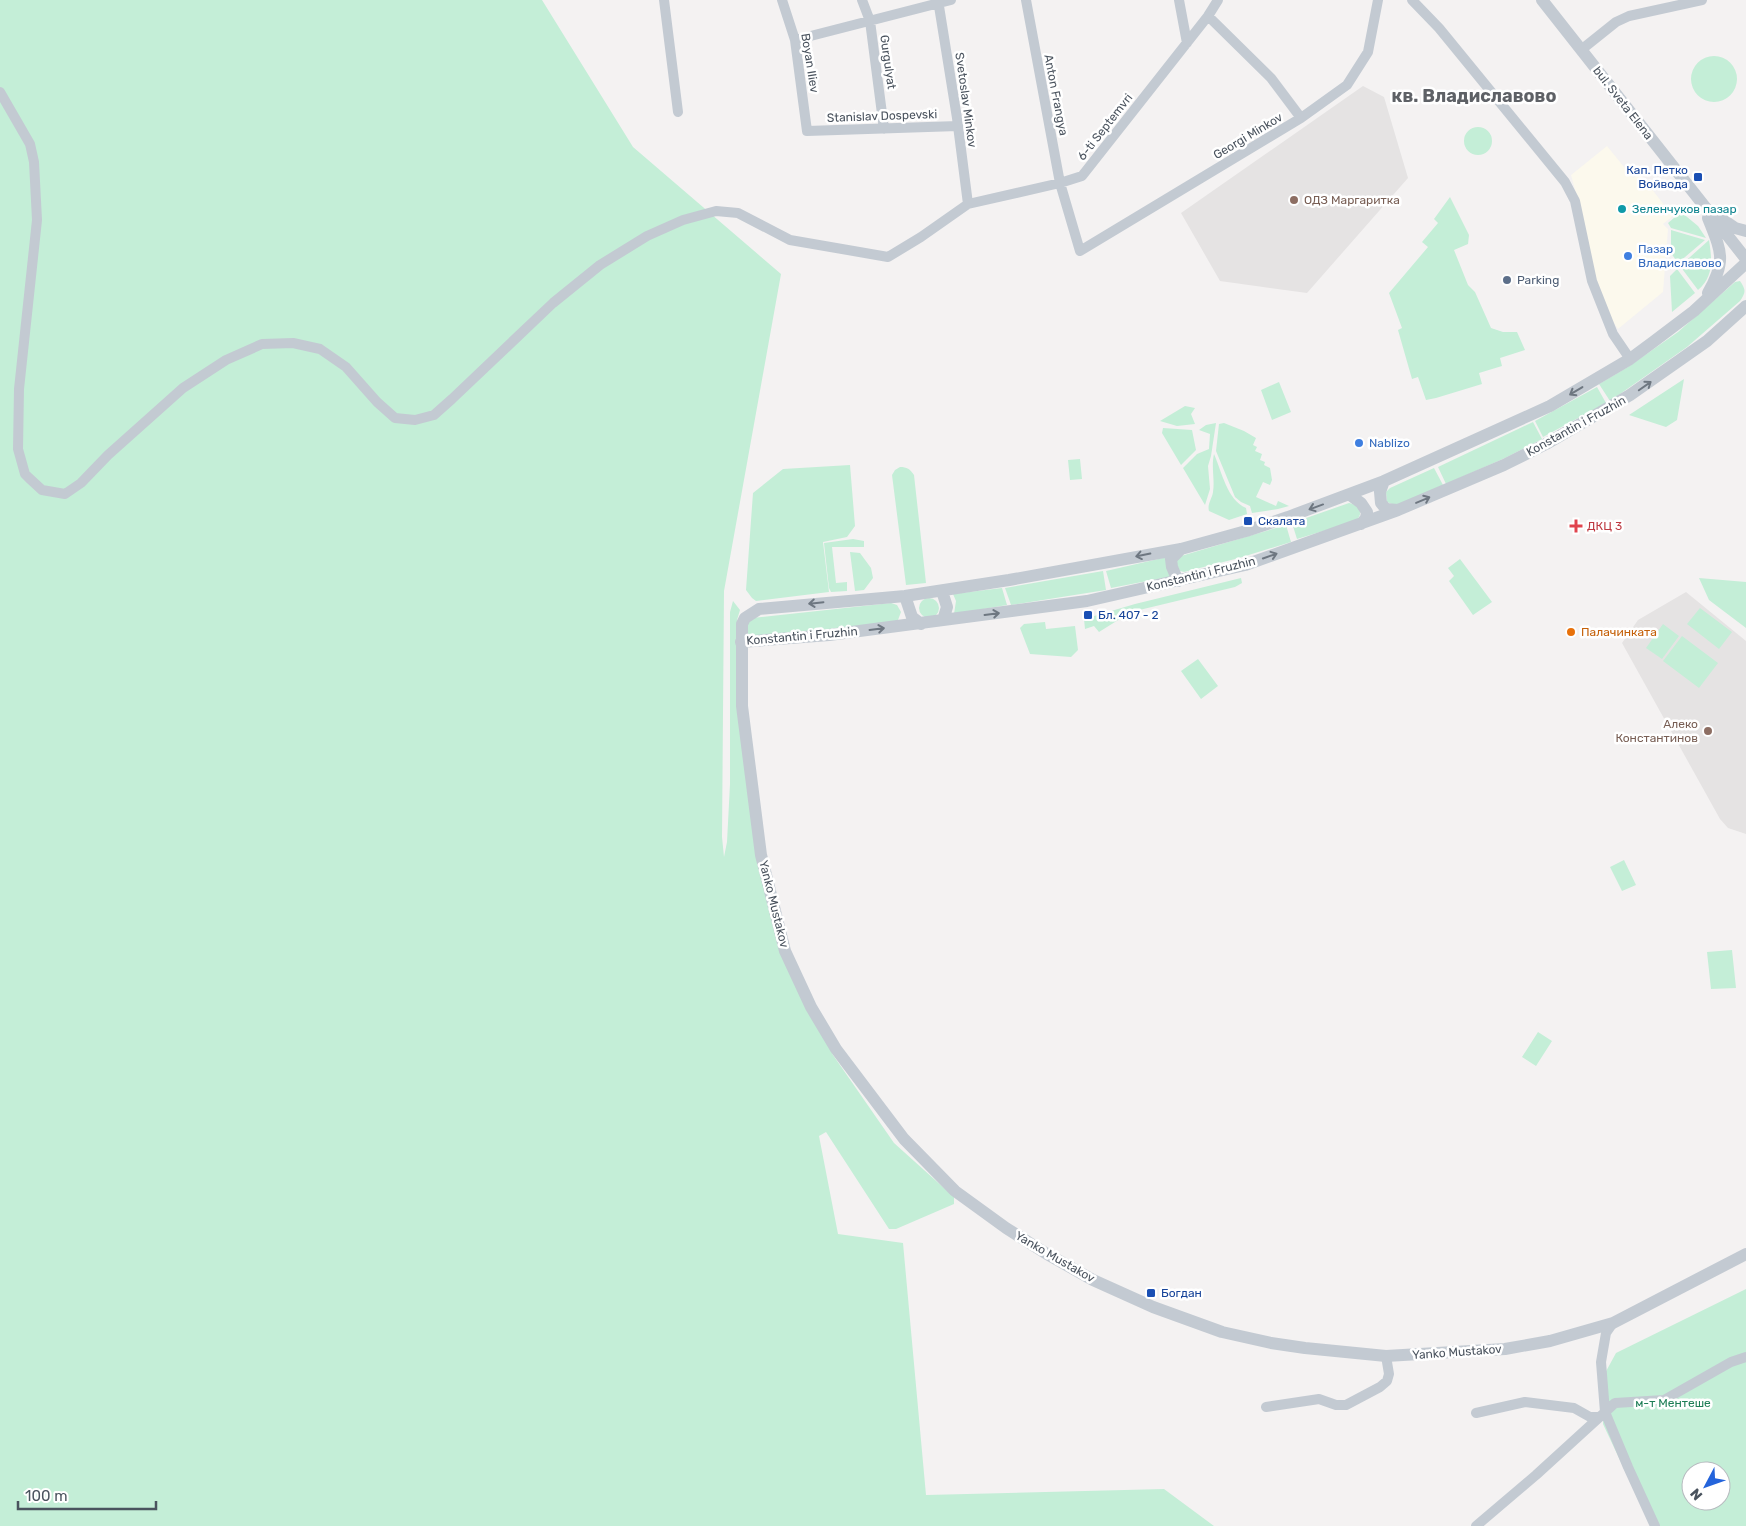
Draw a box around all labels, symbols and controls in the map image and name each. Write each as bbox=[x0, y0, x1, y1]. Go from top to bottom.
street label: Boyan Iliev bbox=[798, 32, 822, 94]
street label: Gurgulyat bbox=[877, 34, 899, 90]
street label: Svetoslav Minkov bbox=[952, 52, 980, 149]
street label: Anton Frangya bbox=[1041, 53, 1071, 137]
street label: bul. Sveta Elena bbox=[1590, 64, 1656, 142]
district label: кв. Владиславово bbox=[1392, 85, 1556, 107]
street label: 6-ti Septemvri bbox=[1075, 91, 1135, 163]
street label: Stanislav Dospevski bbox=[827, 107, 937, 125]
street label: Georgi Minkov bbox=[1211, 110, 1285, 162]
place label: Кап. Петко Войвода bbox=[1626, 163, 1688, 191]
marker: Кап. Петко Войвода bbox=[1692, 171, 1704, 183]
place label: ОДЗ Маргаритка bbox=[1304, 193, 1400, 207]
marker: ОДЗ Маргаритка bbox=[1288, 194, 1300, 206]
place label: Зеленчуков пазар bbox=[1632, 202, 1737, 216]
marker: Зеленчуков пазар bbox=[1616, 203, 1628, 215]
place label: Пазар Владиславово bbox=[1638, 242, 1722, 270]
marker: Пазар Владиславово bbox=[1622, 250, 1634, 262]
place label: Parking bbox=[1517, 273, 1559, 287]
marker: Parking bbox=[1501, 274, 1513, 286]
one-way arrow bbox=[1637, 381, 1651, 391]
one-way arrow bbox=[1570, 386, 1584, 396]
street label: Konstantin i Fruzhin bbox=[1524, 393, 1628, 459]
place label: Nablizo bbox=[1369, 436, 1410, 450]
marker: Nablizo bbox=[1353, 437, 1365, 449]
one-way arrow bbox=[1415, 494, 1430, 504]
one-way arrow bbox=[1309, 503, 1325, 512]
place label: Скалата bbox=[1258, 514, 1305, 528]
marker: Скалата bbox=[1242, 515, 1254, 527]
marker: ДКЦ 3 bbox=[1569, 519, 1583, 533]
place label: ДКЦ 3 bbox=[1587, 519, 1622, 533]
one-way arrow bbox=[1136, 550, 1152, 560]
one-way arrow bbox=[1262, 551, 1277, 560]
street label: Konstantin i Fruzhin bbox=[1145, 554, 1257, 594]
one-way arrow bbox=[808, 598, 824, 608]
place label: Бл. 407 - 2 bbox=[1098, 608, 1159, 622]
one-way arrow bbox=[983, 609, 999, 619]
marker: Бл. 407 - 2 bbox=[1082, 609, 1094, 621]
street label: Konstantin i Fruzhin bbox=[746, 624, 858, 648]
one-way arrow bbox=[868, 624, 884, 634]
place label: Палачинката bbox=[1581, 625, 1657, 639]
marker: Палачинката bbox=[1565, 626, 1577, 638]
place label: Алеко Константинов bbox=[1615, 717, 1698, 745]
marker: Алеко Константинов bbox=[1702, 725, 1714, 737]
street label: Yanko Mustakov bbox=[756, 859, 792, 949]
street label: Yanko Mustakov bbox=[1013, 1229, 1098, 1286]
place label: Богдан bbox=[1161, 1286, 1202, 1300]
marker: Богдан bbox=[1145, 1287, 1157, 1299]
street label: Yanko Mustakov bbox=[1412, 1342, 1503, 1362]
park label: м-т Ментeше bbox=[1635, 1396, 1711, 1410]
north arrow bbox=[1681, 1461, 1731, 1511]
scale bar bbox=[18, 1478, 155, 1510]
text: N bbox=[1687, 1485, 1706, 1504]
text: 100 m bbox=[25, 1487, 67, 1505]

